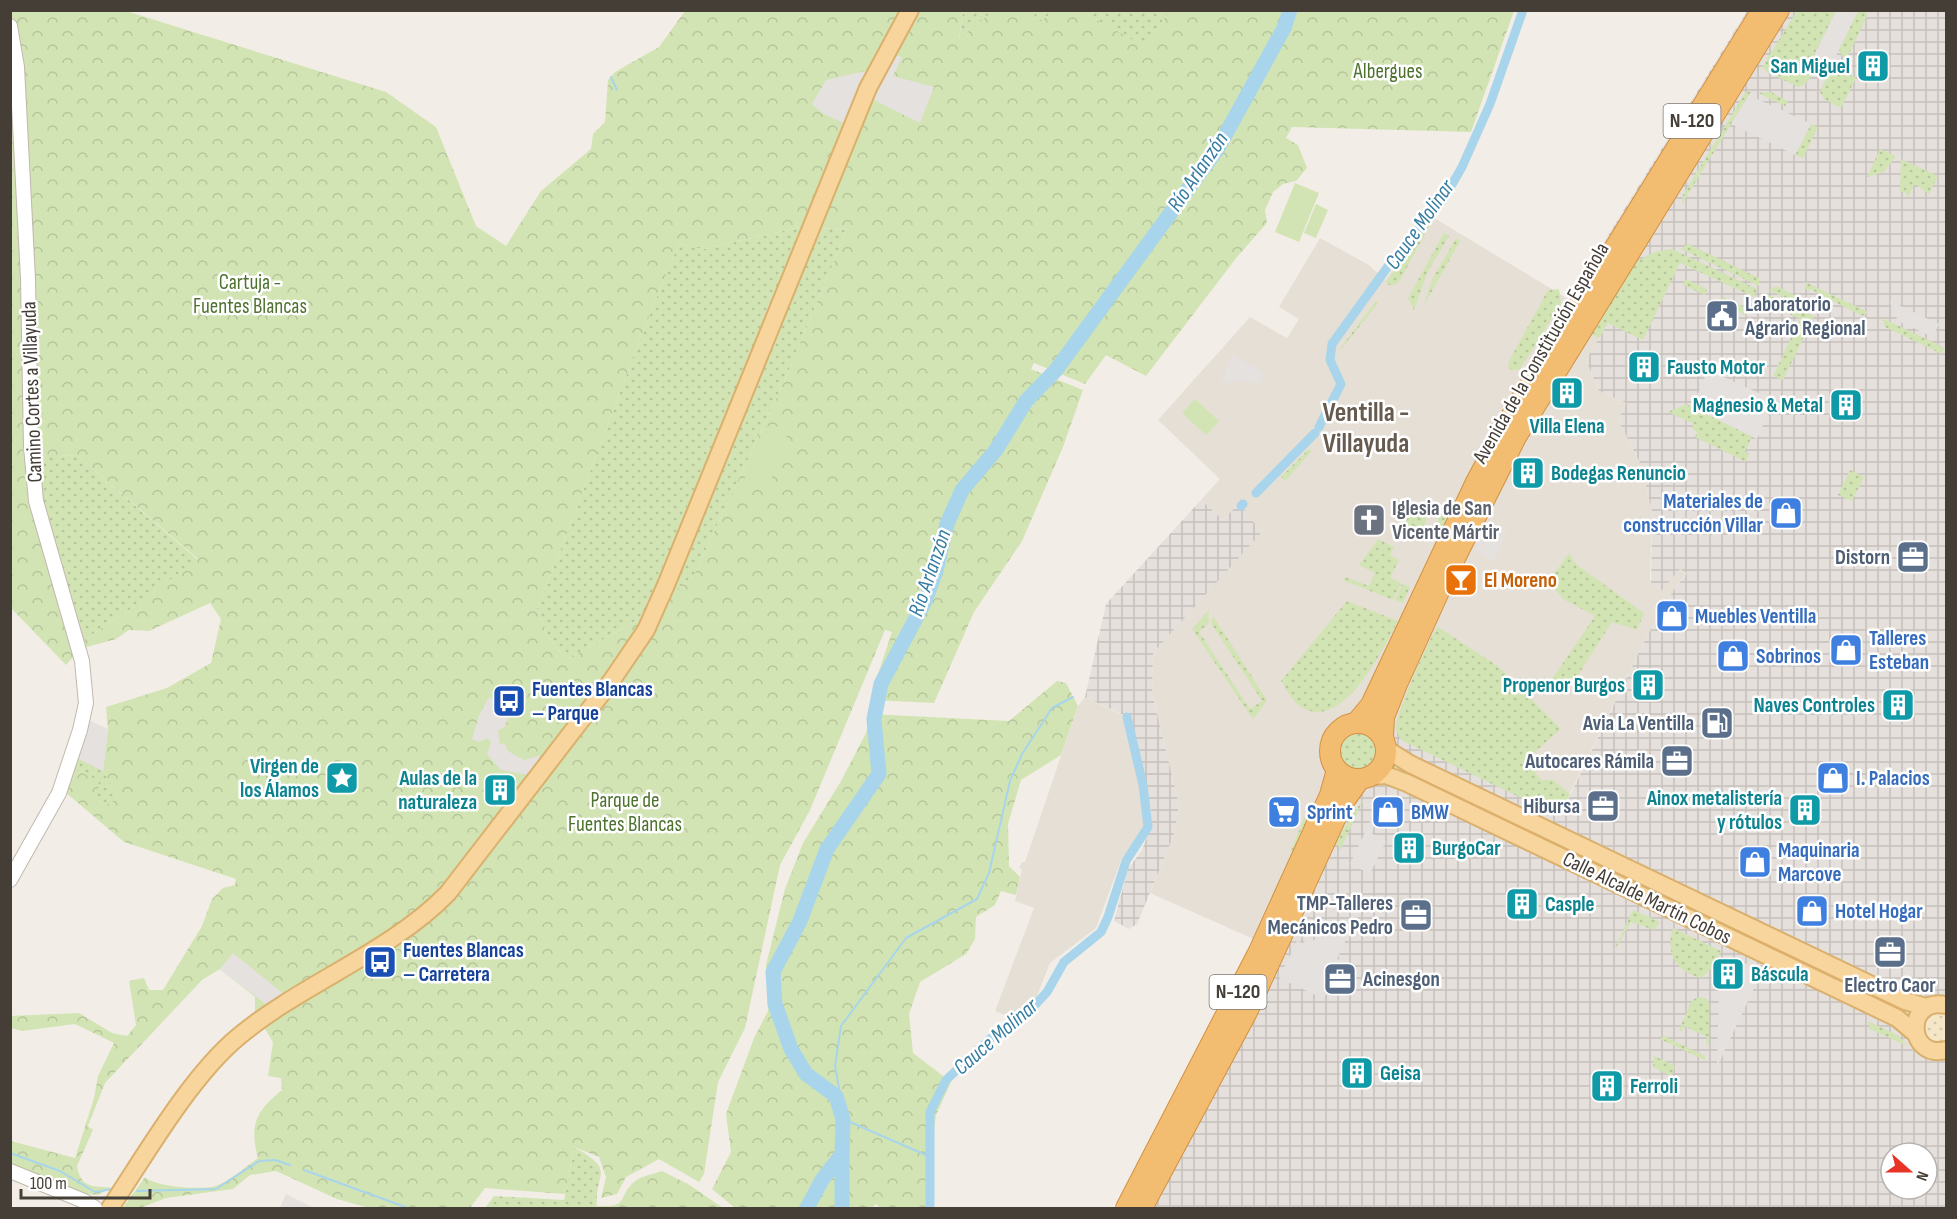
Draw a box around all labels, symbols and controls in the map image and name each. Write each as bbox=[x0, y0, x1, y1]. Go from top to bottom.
building icon: San Miguel bbox=[1855, 48, 1891, 84]
place label: San Miguel bbox=[1771, 54, 1850, 79]
park label: Albergues bbox=[1353, 59, 1422, 84]
road number: N-120 bbox=[1664, 104, 1720, 138]
water label: Río Arlanzón bbox=[1162, 127, 1234, 217]
water label: Cauce Molinar bbox=[1379, 174, 1461, 275]
street label: Avenida de la Constitución Española bbox=[1467, 238, 1615, 469]
park label: Cartuja - Fuentes Blancas bbox=[193, 270, 307, 319]
place label: Laboratorio Agrario Regional bbox=[1744, 292, 1866, 341]
public building icon: Laboratorio Agrario Regional bbox=[1704, 298, 1740, 334]
street label: Camino Cortes a Villayuda bbox=[16, 301, 48, 483]
building icon: Fausto Motor bbox=[1626, 349, 1662, 385]
place label: Fausto Motor bbox=[1667, 355, 1766, 380]
building icon: Villa Elena bbox=[1549, 375, 1585, 411]
building icon: Magnesio & Metal bbox=[1828, 387, 1864, 423]
place label: Magnesio & Metal bbox=[1693, 393, 1823, 418]
district label: Ventilla - Villayuda bbox=[1323, 397, 1409, 460]
place label: Villa Elena bbox=[1529, 414, 1605, 439]
building icon: Bodegas Renuncio bbox=[1510, 455, 1546, 491]
place label: Bodegas Renuncio bbox=[1551, 461, 1686, 486]
place label: Materiales de construcción Villar bbox=[1623, 489, 1764, 538]
shop icon: Materiales de construcción Villar bbox=[1768, 495, 1804, 531]
place label: Iglesia de San Vicente Mártir bbox=[1392, 496, 1500, 545]
church icon: Iglesia de San Vicente Mártir bbox=[1351, 502, 1387, 538]
water label: Río Arlanzón bbox=[903, 526, 957, 620]
office icon: Distorn bbox=[1895, 539, 1931, 575]
place label: Distorn bbox=[1835, 545, 1890, 570]
bar icon: El Moreno bbox=[1443, 562, 1479, 598]
place label: El Moreno bbox=[1484, 568, 1557, 593]
shop icon: Muebles Ventilla bbox=[1654, 598, 1690, 634]
place label: Muebles Ventilla bbox=[1695, 604, 1816, 629]
place label: Talleres Esteban bbox=[1869, 626, 1929, 675]
shop icon: Talleres Esteban bbox=[1828, 632, 1864, 668]
shop icon: Sobrinos bbox=[1715, 638, 1751, 674]
place label: Sobrinos bbox=[1756, 644, 1821, 669]
building icon: Propenor Burgos bbox=[1630, 667, 1666, 703]
place label: Propenor Burgos bbox=[1503, 673, 1625, 698]
place label: Fuentes Blancas – Parque bbox=[532, 677, 653, 726]
bus stop icon: Fuentes Blancas – Parque bbox=[491, 683, 527, 719]
building icon: Naves Controles bbox=[1880, 687, 1916, 723]
place label: Naves Controles bbox=[1754, 693, 1875, 718]
fuel station icon: Avia La Ventilla bbox=[1699, 705, 1735, 741]
place label: Avia La Ventilla bbox=[1582, 711, 1694, 736]
office icon: Autocares Rámila bbox=[1659, 743, 1695, 779]
place label: Autocares Rámila bbox=[1524, 749, 1654, 774]
place label: Virgen de los Álamos bbox=[240, 754, 319, 803]
place icon: Virgen de los Álamos bbox=[324, 760, 360, 796]
shop icon: I. Palacios bbox=[1815, 760, 1851, 796]
place label: Aulas de la naturaleza bbox=[398, 766, 477, 815]
place label: I. Palacios bbox=[1856, 766, 1930, 791]
building icon: Aulas de la naturaleza bbox=[482, 772, 518, 808]
place label: Ainox metalistería y rótulos bbox=[1646, 786, 1782, 835]
park label: Parque de Fuentes Blancas bbox=[568, 788, 682, 837]
office icon: Hibursa bbox=[1585, 788, 1621, 824]
building icon: Ainox metalistería y rótulos bbox=[1787, 792, 1823, 828]
supermarket icon: Sprint bbox=[1266, 794, 1302, 830]
shop icon: BMW bbox=[1370, 794, 1406, 830]
place label: Hibursa bbox=[1523, 794, 1580, 819]
place label: Sprint bbox=[1307, 800, 1353, 825]
place label: BMW bbox=[1411, 800, 1449, 825]
building icon: BurgoCar bbox=[1391, 830, 1427, 866]
place label: BurgoCar bbox=[1432, 836, 1501, 861]
place label: Maquinaria Marcove bbox=[1778, 838, 1860, 887]
shop icon: Maquinaria Marcove bbox=[1737, 844, 1773, 880]
street label: Calle Alcalde Martín Cobos bbox=[1559, 846, 1735, 950]
building icon: Casple bbox=[1504, 886, 1540, 922]
place label: TMP-Talleres Mecánicos Pedro bbox=[1268, 891, 1393, 940]
place label: Casple bbox=[1545, 892, 1595, 917]
shop icon: Hotel Hogar bbox=[1794, 893, 1830, 929]
office icon: TMP-Talleres Mecánicos Pedro bbox=[1398, 897, 1434, 933]
place label: Hotel Hogar bbox=[1835, 899, 1923, 924]
office icon: Electro Caor bbox=[1872, 934, 1908, 970]
place label: Fuentes Blancas – Carretera bbox=[403, 938, 524, 987]
bus stop icon: Fuentes Blancas – Carretera bbox=[362, 944, 398, 980]
building icon: Báscula bbox=[1710, 956, 1746, 992]
office icon: Acinesgon bbox=[1322, 961, 1358, 997]
place label: Báscula bbox=[1751, 962, 1809, 987]
place label: Acinesgon bbox=[1362, 967, 1440, 992]
place label: Electro Caor bbox=[1844, 973, 1936, 998]
road number: N-120 bbox=[1210, 975, 1266, 1009]
water label: Cauce Molinar bbox=[948, 992, 1044, 1081]
building icon: Geisa bbox=[1339, 1055, 1375, 1091]
place label: Geisa bbox=[1380, 1061, 1421, 1086]
building icon: Ferroli bbox=[1589, 1068, 1625, 1104]
place label: Ferroli bbox=[1630, 1074, 1678, 1099]
north arrow bbox=[1879, 1141, 1939, 1201]
scale bar bbox=[21, 1162, 150, 1200]
text: N bbox=[1911, 1168, 1932, 1183]
text: 100 m bbox=[30, 1173, 67, 1194]

